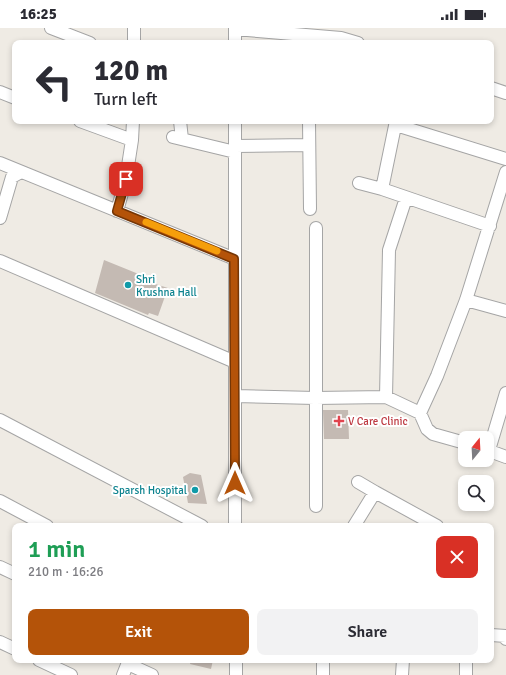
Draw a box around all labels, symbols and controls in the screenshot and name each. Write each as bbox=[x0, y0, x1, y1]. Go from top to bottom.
text: 16:25 bbox=[20, 5, 57, 23]
text: 120 m bbox=[94, 54, 168, 88]
icon: left bbox=[28, 56, 80, 108]
text: Turn left bbox=[94, 88, 157, 110]
pin bbox=[109, 162, 143, 196]
icon: arrive bbox=[115, 168, 137, 190]
place label: Shri Krushna Hall bbox=[136, 273, 197, 299]
marker: Shri Krushna Hall bbox=[123, 280, 133, 290]
marker: V Care Clinic bbox=[333, 415, 345, 427]
place label: V Care Clinic bbox=[348, 415, 408, 428]
north arrow bbox=[458, 431, 494, 467]
map controls bbox=[458, 431, 494, 511]
position arrow bbox=[214, 462, 256, 504]
button: search bbox=[458, 475, 494, 511]
place label: Sparsh Hospital bbox=[113, 484, 187, 497]
marker: Sparsh Hospital bbox=[190, 485, 200, 495]
text: 1 min bbox=[28, 534, 85, 564]
button: close bbox=[436, 536, 478, 578]
text: 210 m · 16:26 bbox=[28, 564, 104, 580]
button: Exit bbox=[28, 609, 249, 655]
button: Share bbox=[257, 609, 478, 655]

